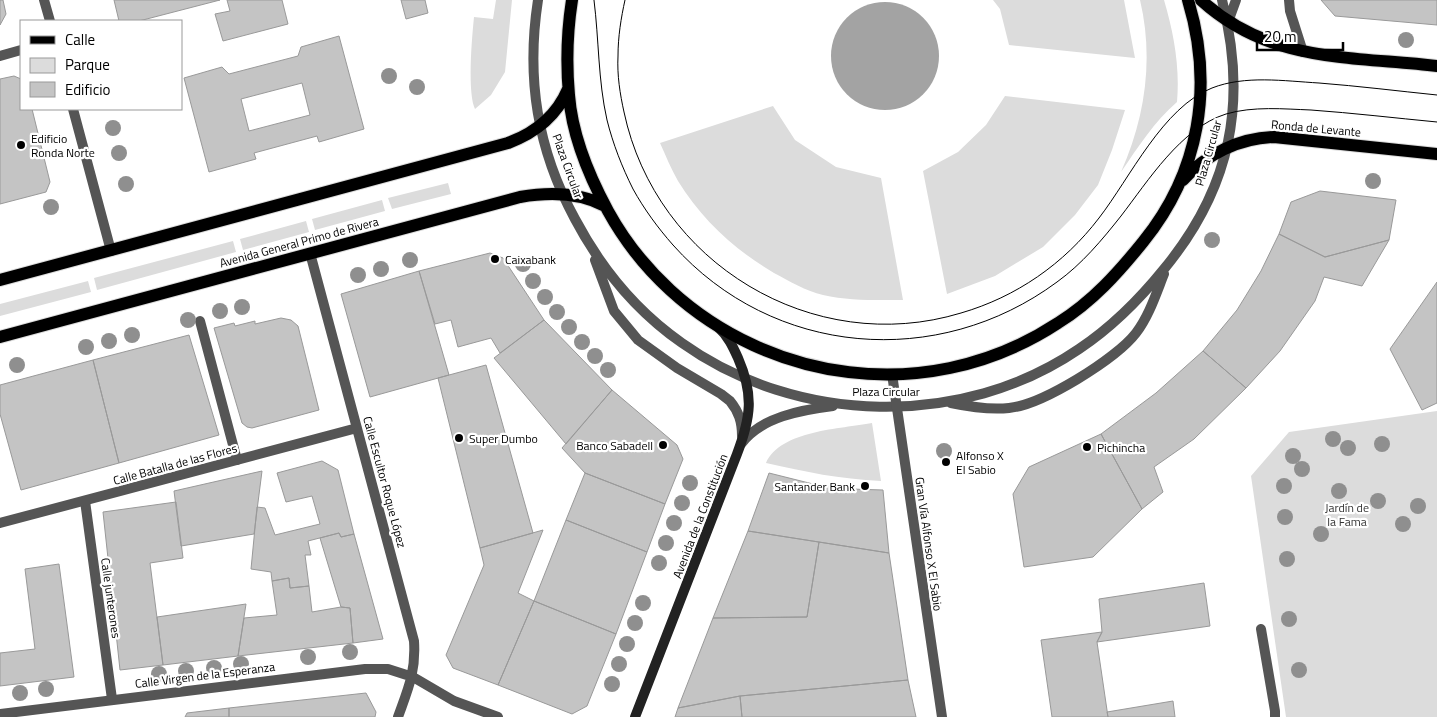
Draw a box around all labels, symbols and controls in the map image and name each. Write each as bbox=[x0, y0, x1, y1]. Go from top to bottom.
legend bbox=[20, 20, 182, 110]
scale bar bbox=[1257, 20, 1343, 52]
text: 20 m bbox=[1264, 25, 1297, 48]
text: Calle bbox=[65, 28, 95, 51]
text: Parque bbox=[65, 53, 110, 76]
text: Edificio bbox=[65, 78, 110, 101]
street label: Ronda de Levante bbox=[1270, 115, 1362, 141]
street label: Plaza Circular bbox=[1190, 118, 1226, 188]
place label: Edificio Ronda Norte bbox=[31, 129, 95, 162]
street label: Plaza Circular bbox=[547, 131, 589, 201]
marker: Edificio Ronda Norte bbox=[15, 139, 27, 151]
street label: Avenida General Primo de Rivera bbox=[217, 212, 381, 272]
place label: Caixabank bbox=[505, 250, 556, 269]
marker: Caixabank bbox=[489, 253, 501, 265]
street label: Plaza Circular bbox=[852, 382, 920, 401]
street label: Calle Escultor Roque López bbox=[358, 414, 412, 550]
place label: Super Dumbo bbox=[469, 429, 538, 448]
marker: Super Dumbo bbox=[453, 432, 465, 444]
place label: Banco Sabadell bbox=[576, 436, 653, 455]
street label: Calle Batalla de las Flores bbox=[111, 438, 240, 490]
place label: Pichincha bbox=[1097, 438, 1145, 457]
marker: Banco Sabadell bbox=[657, 439, 669, 451]
marker: Pichincha bbox=[1081, 441, 1093, 453]
place label: Alfonso X El Sabio bbox=[956, 446, 1004, 479]
street label: Avenida de la Constitución bbox=[667, 451, 733, 581]
marker: Alfonso X El Sabio bbox=[940, 456, 952, 468]
street label: Gran Vía Alfonso X El Sabio bbox=[910, 476, 948, 612]
place label: Santander Bank bbox=[775, 477, 855, 496]
marker: Santander Bank bbox=[859, 480, 871, 492]
park label: Jardín de la Fama bbox=[1325, 498, 1369, 531]
street label: Calle junterones bbox=[96, 557, 126, 640]
street label: Calle Virgen de la Esperanza bbox=[134, 657, 276, 693]

